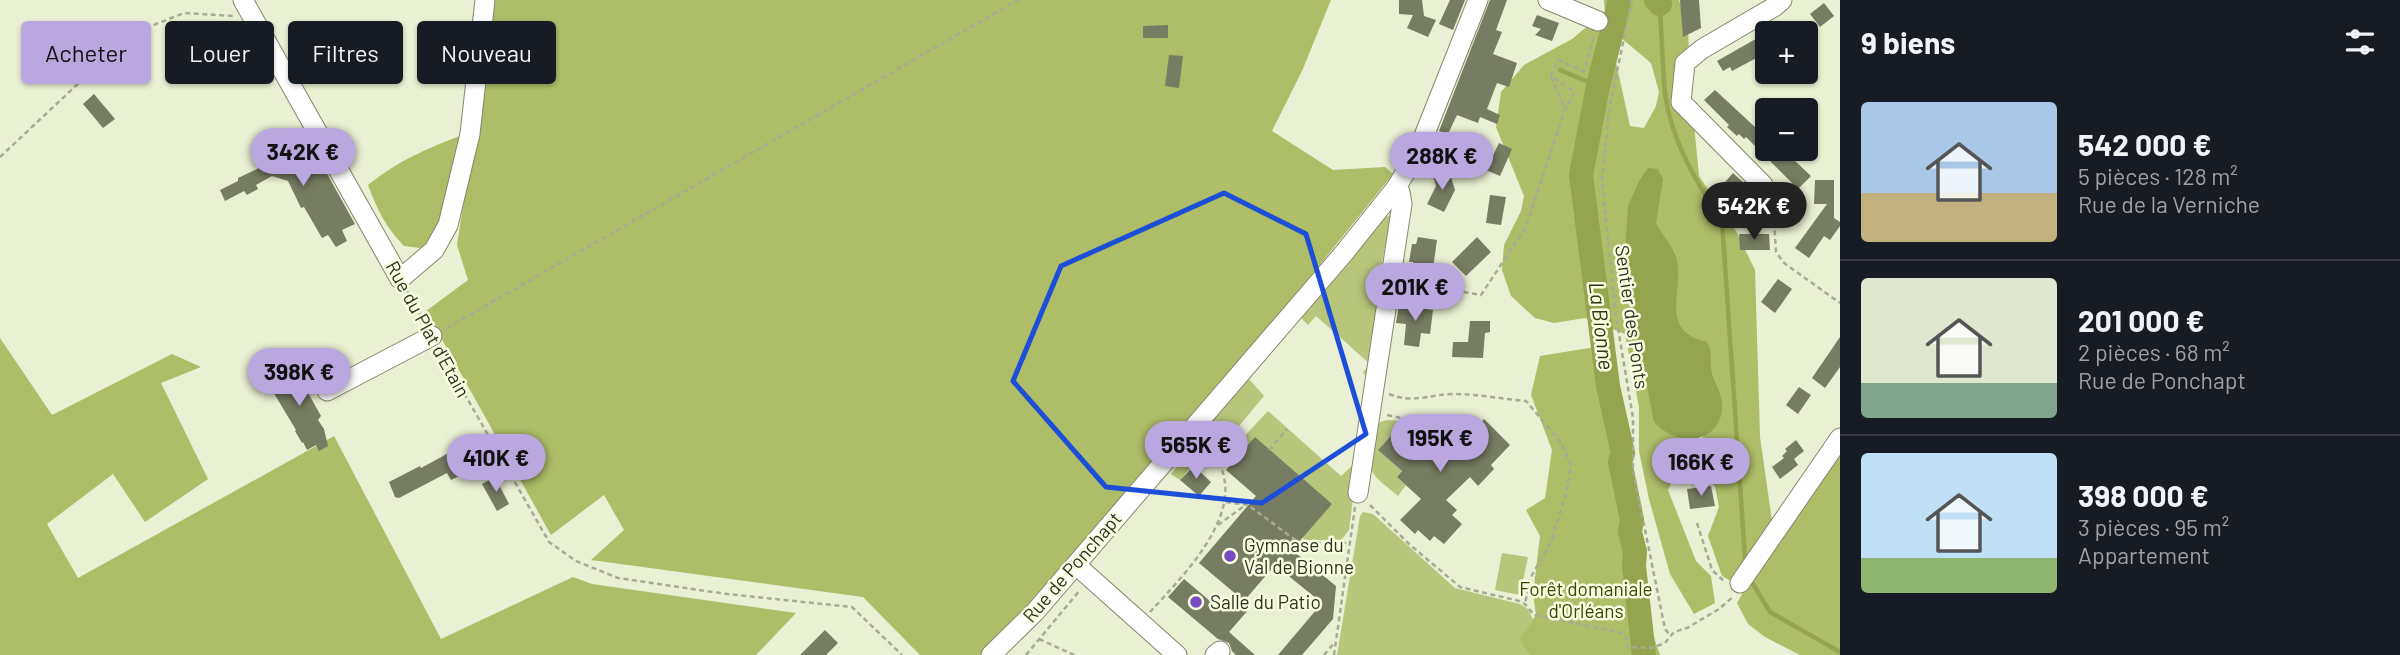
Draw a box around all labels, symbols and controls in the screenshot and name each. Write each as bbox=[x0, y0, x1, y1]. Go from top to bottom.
chip: Acheter bbox=[21, 21, 151, 84]
chip: Louer bbox=[165, 21, 274, 84]
chip: Filtres bbox=[288, 21, 403, 84]
chip: Nouveau bbox=[417, 21, 556, 84]
map controls bbox=[1755, 21, 1818, 161]
button: + bbox=[1755, 21, 1818, 84]
icon: filters bbox=[2341, 23, 2379, 61]
text: 9 biens bbox=[1861, 24, 1955, 60]
button: − bbox=[1755, 98, 1818, 161]
text: 542 000 € bbox=[2078, 126, 2211, 162]
pin: 342K € bbox=[246, 128, 360, 188]
icon: home bbox=[1917, 130, 2001, 214]
pin: 288K € bbox=[1385, 132, 1499, 192]
text: 342K € bbox=[267, 137, 339, 165]
text: 288K € bbox=[1406, 141, 1478, 169]
text: 5 pièces · 128 m² bbox=[2078, 162, 2238, 190]
pin: 542K € bbox=[1697, 182, 1811, 242]
text: Rue de la Verniche bbox=[2078, 190, 2260, 218]
text: 542K € bbox=[1718, 191, 1790, 219]
street label: Sentier des Ponts bbox=[1611, 244, 1654, 390]
street label: Rue du Plat d'Etain bbox=[381, 257, 475, 401]
pin: 201K € bbox=[1358, 264, 1472, 323]
text: 201K € bbox=[1381, 272, 1449, 300]
water label: La Bionne bbox=[1585, 280, 1620, 371]
text: 201 000 € bbox=[2078, 302, 2205, 338]
icon: home bbox=[1917, 306, 2001, 390]
text: 2 pièces · 68 m² bbox=[2078, 338, 2230, 366]
pin: 398K € bbox=[242, 348, 356, 408]
text: 398K € bbox=[264, 357, 334, 385]
text: Rue de Ponchapt bbox=[2078, 366, 2246, 394]
pin: 195K € bbox=[1383, 414, 1497, 474]
pin: 565K € bbox=[1139, 421, 1253, 481]
text: 195K € bbox=[1407, 423, 1473, 451]
text: 565K € bbox=[1161, 430, 1231, 458]
pin: 410K € bbox=[439, 434, 553, 494]
pin: 166K € bbox=[1644, 438, 1758, 498]
text: 410K € bbox=[463, 443, 529, 471]
text: 166K € bbox=[1668, 447, 1734, 475]
text: 398 000 € bbox=[2078, 477, 2209, 513]
icon: home bbox=[1917, 481, 2001, 565]
street label: Rue de Ponchapt bbox=[1017, 507, 1126, 627]
text: 3 pièces · 95 m² bbox=[2078, 513, 2229, 541]
place label: Gymnase du Val de Bionne bbox=[1244, 533, 1354, 578]
text: Appartement bbox=[2078, 541, 2210, 569]
marker: Gymnase du Val de Bionne bbox=[1222, 548, 1238, 564]
park label: Forêt domaniale d'Orléans bbox=[1519, 577, 1653, 622]
place label: Salle du Patio bbox=[1210, 590, 1321, 613]
marker: Salle du Patio bbox=[1188, 594, 1204, 610]

